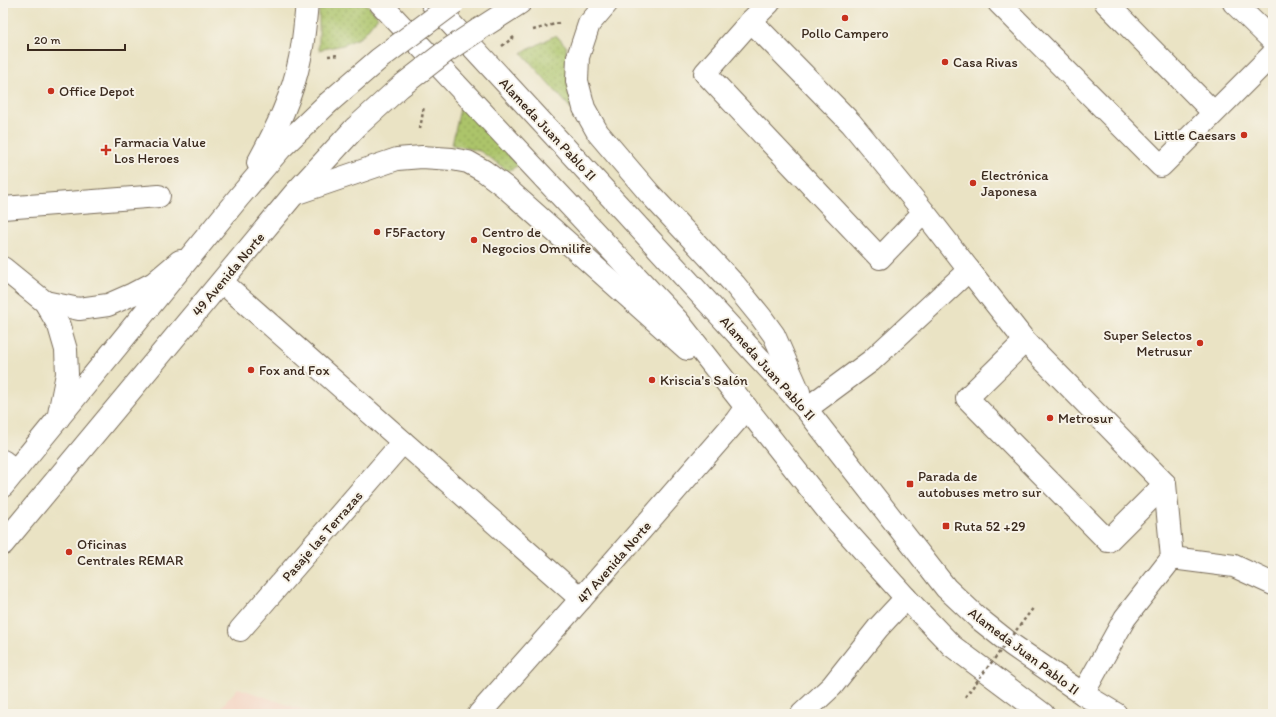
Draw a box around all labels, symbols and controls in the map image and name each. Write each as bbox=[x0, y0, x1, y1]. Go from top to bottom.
marker: Pollo Campero bbox=[840, 13, 850, 23]
place label: Pollo Campero bbox=[801, 25, 889, 42]
scale bar bbox=[28, 26, 125, 52]
text: 20 m bbox=[34, 33, 61, 47]
place label: Casa Rivas bbox=[953, 54, 1018, 71]
marker: Casa Rivas bbox=[940, 57, 950, 67]
street label: Alameda Juan Pablo II bbox=[496, 74, 600, 184]
place label: Office Depot bbox=[59, 83, 135, 100]
marker: Office Depot bbox=[46, 86, 56, 96]
place label: Little Caesars bbox=[1154, 127, 1236, 144]
marker: Little Caesars bbox=[1239, 130, 1249, 140]
place label: Farmacia Value Los Heroes bbox=[114, 134, 206, 167]
marker: Farmacia Value Los Heroes bbox=[101, 145, 111, 155]
place label: Electrónica Japonesa bbox=[981, 167, 1049, 200]
marker: Electrónica Japonesa bbox=[968, 178, 978, 188]
place label: F5Factory bbox=[385, 224, 446, 241]
place label: Centro de Negocios Omnilife bbox=[482, 224, 591, 257]
marker: F5Factory bbox=[372, 227, 382, 237]
street label: 49 Avenida Norte bbox=[188, 229, 269, 320]
marker: Centro de Negocios Omnilife bbox=[469, 235, 479, 245]
street label: Alameda Juan Pablo II bbox=[716, 313, 819, 424]
place label: Super Selectos Metrusur bbox=[1103, 327, 1192, 360]
marker: Super Selectos Metrusur bbox=[1195, 338, 1205, 348]
place label: Fox and Fox bbox=[259, 362, 329, 379]
marker: Fox and Fox bbox=[246, 365, 256, 375]
place label: Kriscia's Salón bbox=[660, 372, 748, 389]
marker: Kriscia's Salón bbox=[647, 375, 657, 385]
place label: Metrosur bbox=[1058, 410, 1113, 427]
marker: Metrosur bbox=[1045, 413, 1055, 423]
place label: Parada de autobuses metro sur bbox=[918, 468, 1042, 501]
marker: Parada de autobuses metro sur bbox=[905, 479, 915, 489]
street label: Pasaje las Terrazas bbox=[278, 488, 366, 585]
street label: 47 Avenida Norte bbox=[574, 517, 655, 607]
place label: Ruta 52 +29 bbox=[954, 518, 1026, 535]
marker: Ruta 52 +29 bbox=[941, 521, 951, 531]
place label: Oficinas Centrales REMAR bbox=[77, 536, 184, 569]
marker: Oficinas Centrales REMAR bbox=[64, 547, 74, 557]
street label: Alameda Juan Pablo II bbox=[965, 604, 1082, 699]

